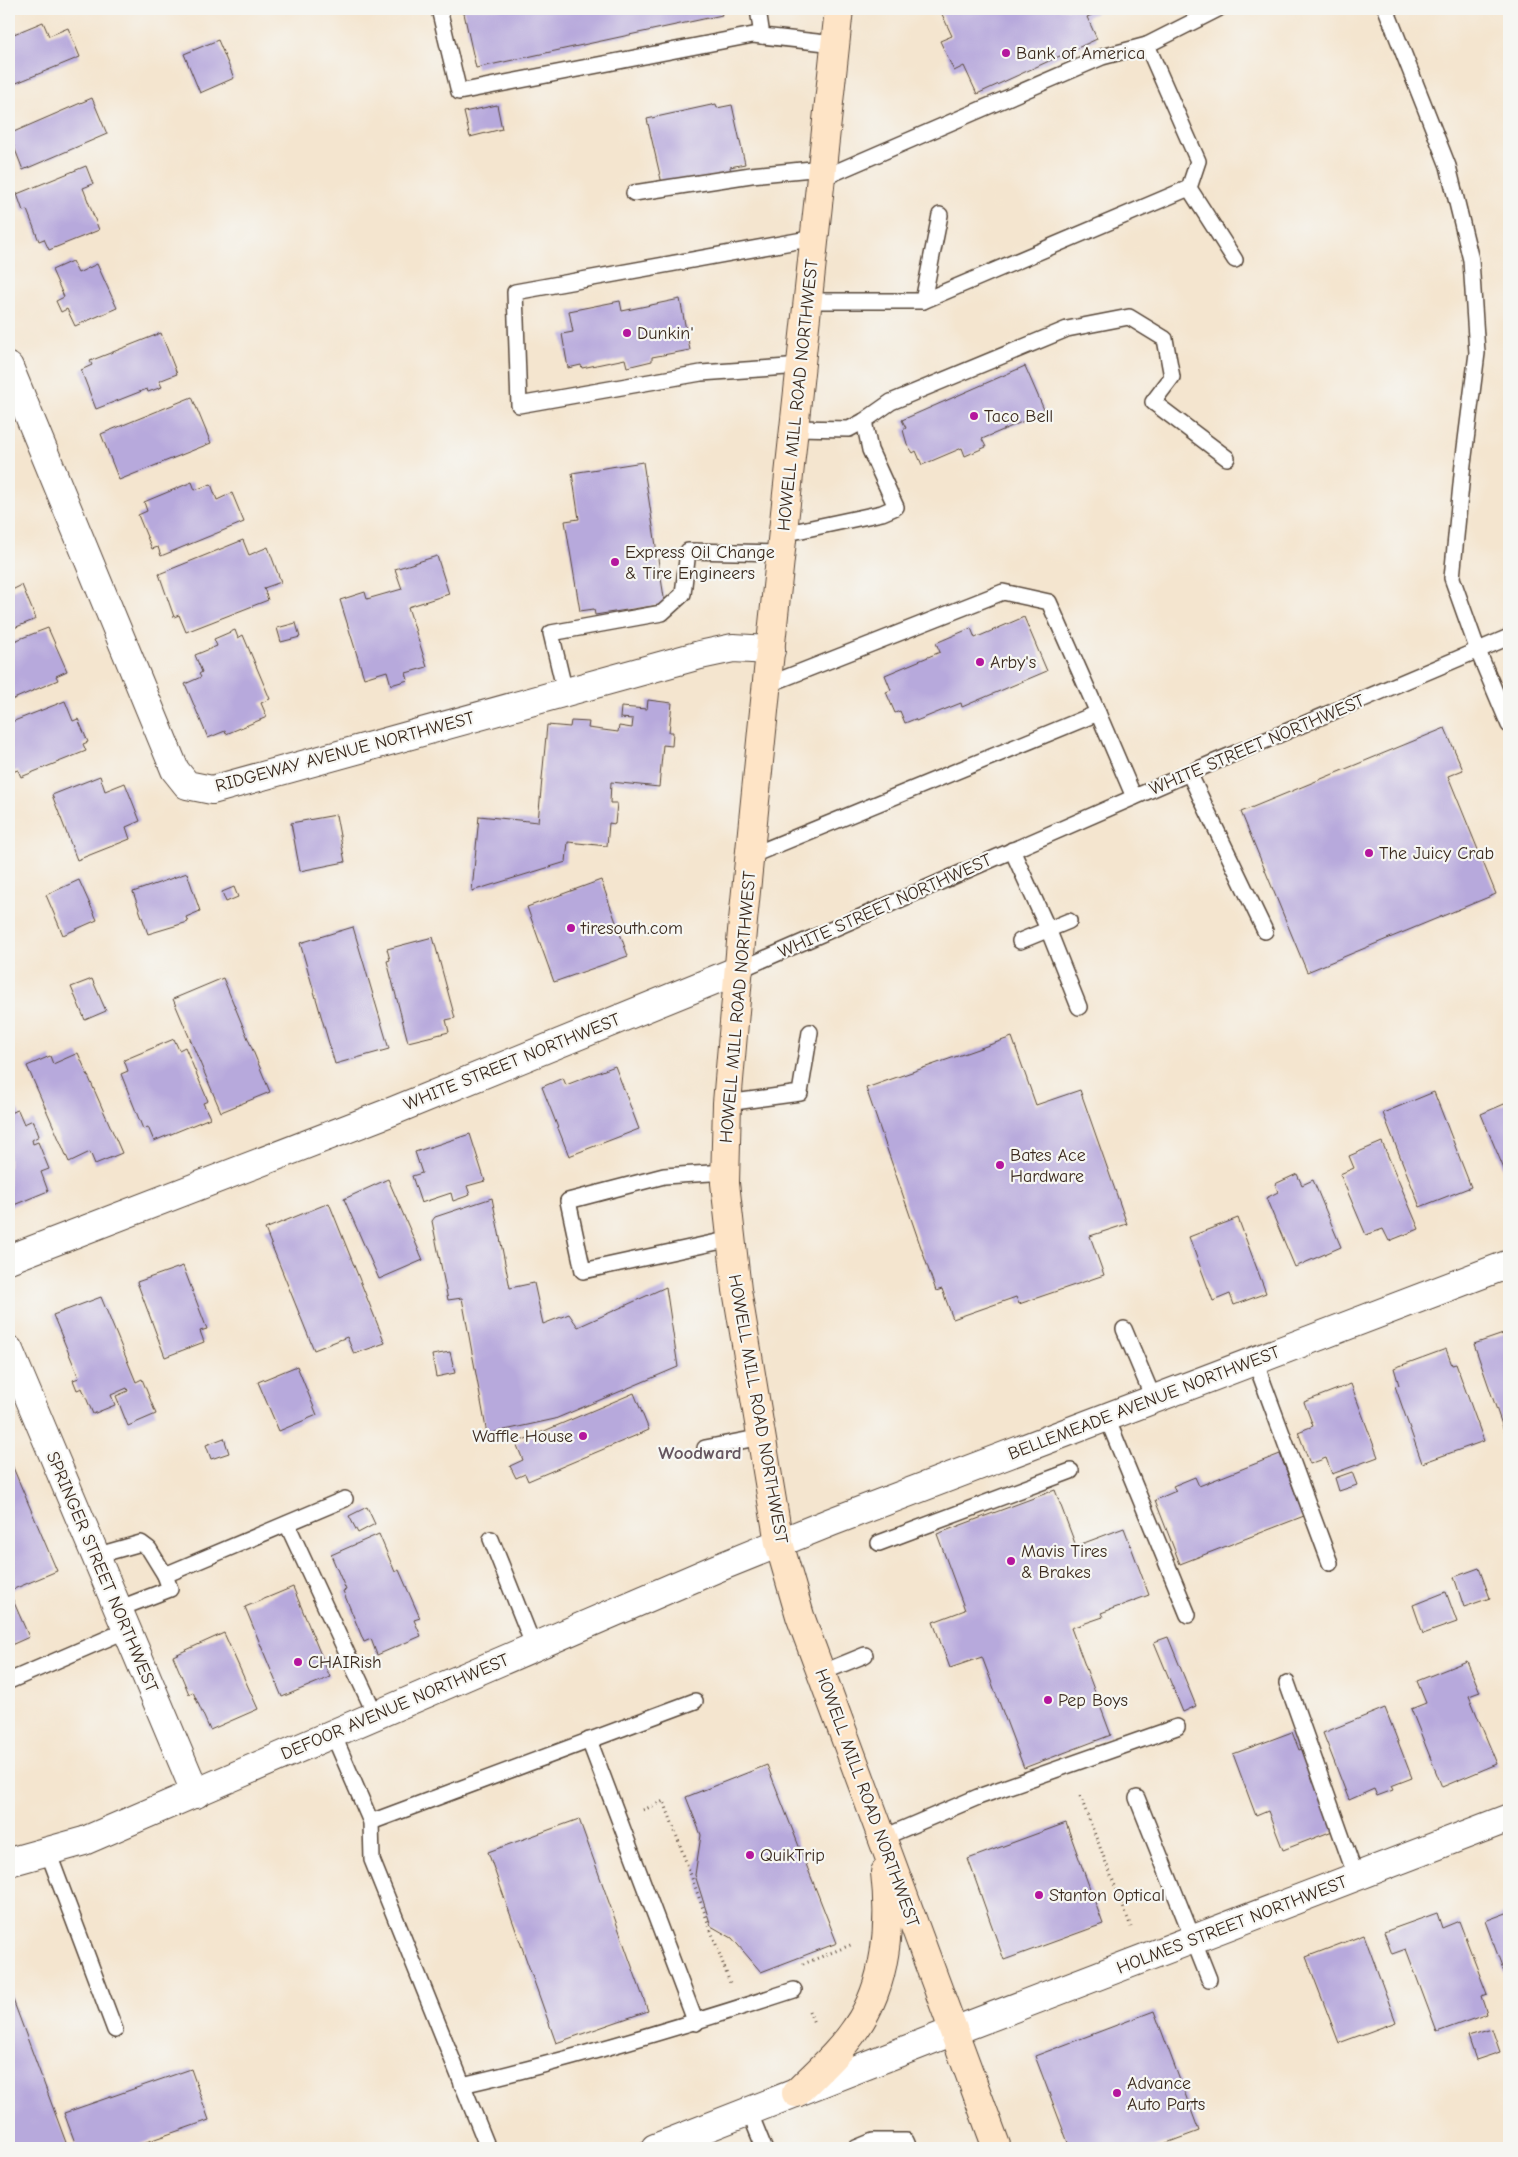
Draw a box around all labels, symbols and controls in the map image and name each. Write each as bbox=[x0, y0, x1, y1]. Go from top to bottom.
place label: Bank of America bbox=[1016, 43, 1145, 64]
marker: Bank of America bbox=[1000, 47, 1012, 59]
street label: HOWELL MILL ROAD NORTHWEST bbox=[773, 257, 823, 532]
place label: Dunkin' bbox=[637, 323, 694, 344]
marker: Dunkin' bbox=[621, 327, 633, 339]
place label: Taco Bell bbox=[984, 406, 1053, 427]
marker: Taco Bell bbox=[968, 410, 980, 422]
place label: Express Oil Change & Tire Engineers bbox=[625, 542, 775, 584]
marker: Express Oil Change & Tire Engineers bbox=[609, 556, 621, 568]
place label: Arby's bbox=[990, 652, 1036, 673]
marker: Arby's bbox=[974, 656, 986, 668]
street label: WHITE STREET NORTHWEST bbox=[1146, 690, 1368, 800]
street label: RIDGEWAY AVENUE NORTHWEST bbox=[213, 707, 477, 797]
place label: The Juicy Crab bbox=[1379, 843, 1494, 864]
marker: The Juicy Crab bbox=[1363, 847, 1375, 859]
street label: WHITE STREET NORTHWEST bbox=[775, 849, 996, 963]
street label: HOWELL MILL ROAD NORTHWEST bbox=[716, 869, 760, 1144]
place label: tiresouth.com bbox=[580, 918, 683, 939]
marker: tiresouth.com bbox=[565, 922, 577, 934]
street label: WHITE STREET NORTHWEST bbox=[401, 1009, 624, 1115]
place label: Bates Ace Hardware bbox=[1010, 1145, 1086, 1187]
marker: Bates Ace Hardware bbox=[994, 1159, 1006, 1171]
street label: HOWELL MILL ROAD NORTHWEST bbox=[724, 1273, 792, 1546]
street label: BELLEMEADE AVENUE NORTHWEST bbox=[1005, 1341, 1283, 1465]
place label: Waffle House bbox=[472, 1426, 573, 1447]
marker: Waffle House bbox=[577, 1430, 589, 1442]
district label: Woodward bbox=[658, 1442, 742, 1464]
street label: SPRINGER STREET NORTHWEST bbox=[42, 1448, 163, 1696]
place label: Mavis Tires & Brakes bbox=[1021, 1541, 1107, 1583]
marker: Mavis Tires & Brakes bbox=[1005, 1555, 1017, 1567]
street label: DEFOOR AVENUE NORTHWEST bbox=[278, 1649, 513, 1765]
place label: CHAIRish bbox=[308, 1652, 382, 1673]
marker: CHAIRish bbox=[292, 1656, 304, 1668]
street label: HOWELL MILL ROAD NORTHWEST bbox=[810, 1666, 924, 1931]
place label: Pep Boys bbox=[1058, 1690, 1128, 1711]
marker: Pep Boys bbox=[1042, 1694, 1054, 1706]
place label: QuikTrip bbox=[760, 1845, 825, 1866]
marker: QuikTrip bbox=[744, 1849, 756, 1861]
street label: HOLMES STREET NORTHWEST bbox=[1114, 1871, 1351, 1979]
place label: Stanton Optical bbox=[1049, 1885, 1165, 1906]
marker: Stanton Optical bbox=[1033, 1889, 1045, 1901]
place label: Advance Auto Parts bbox=[1127, 2073, 1205, 2115]
marker: Advance Auto Parts bbox=[1111, 2087, 1123, 2099]

